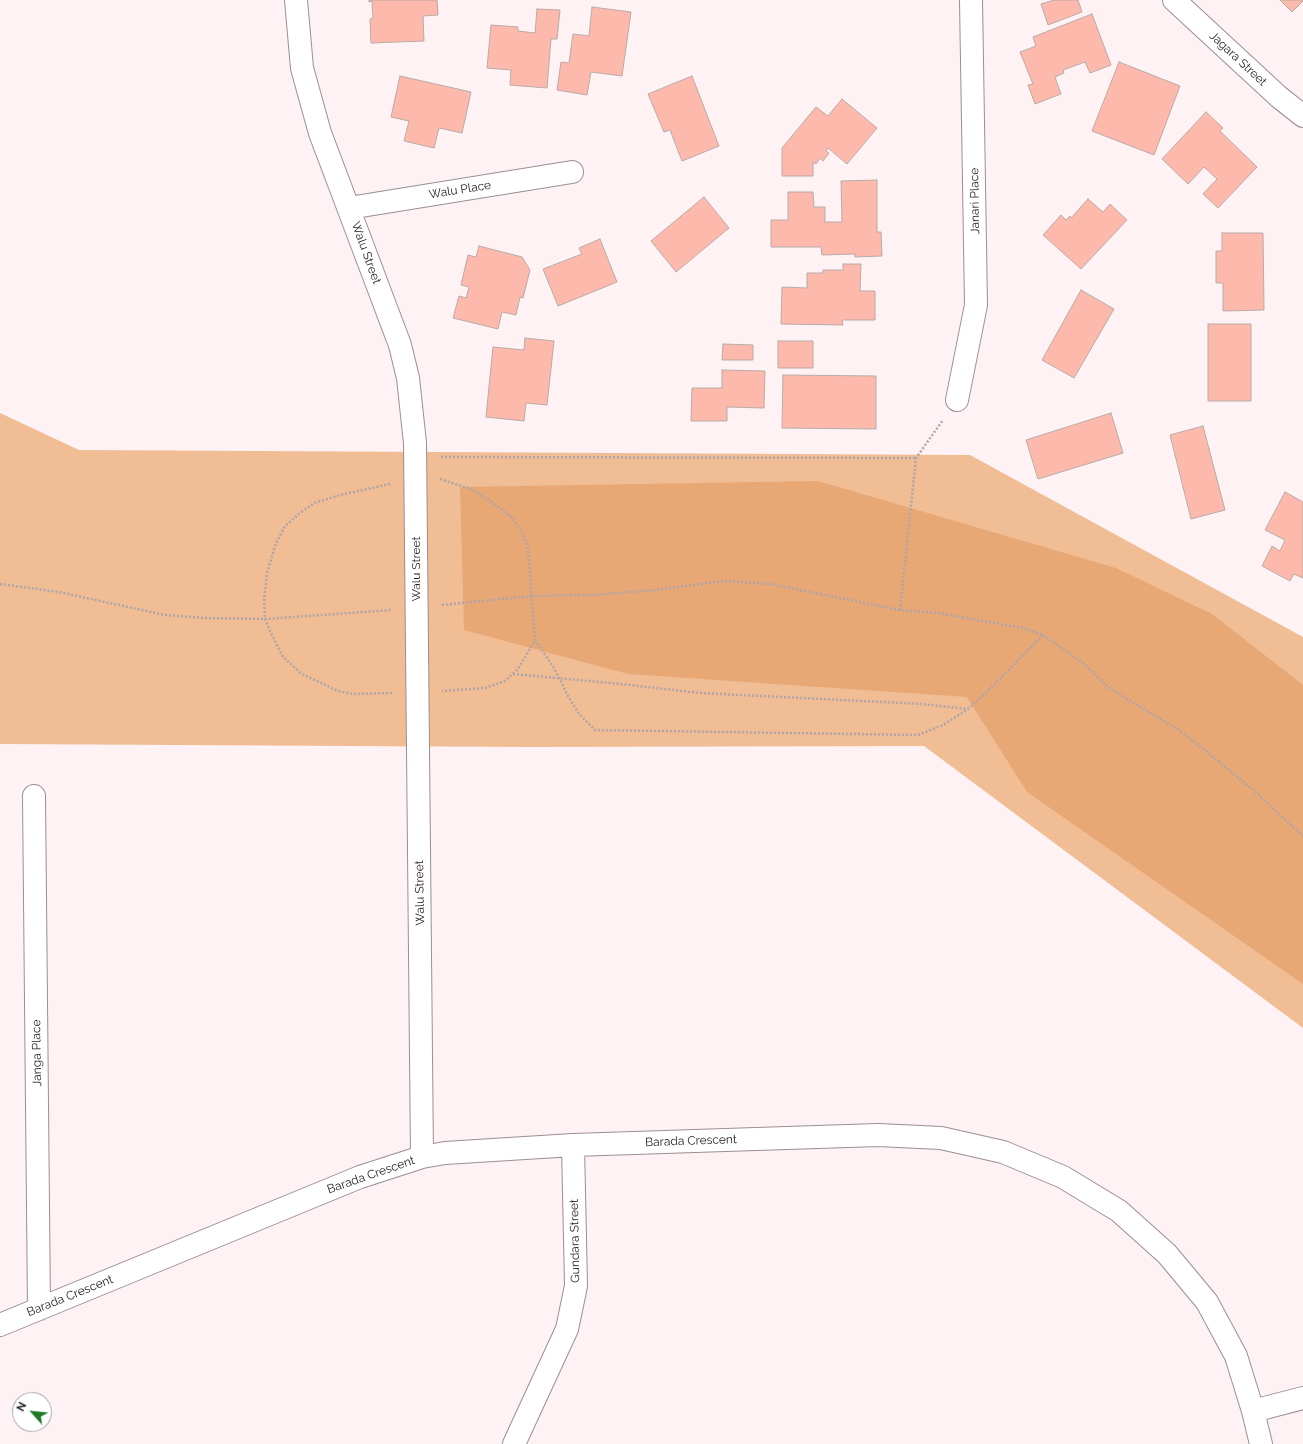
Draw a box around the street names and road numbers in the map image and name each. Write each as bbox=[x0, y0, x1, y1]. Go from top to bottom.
street label: Jagara Street bbox=[1206, 29, 1270, 89]
street label: Janari Place bbox=[967, 168, 983, 234]
street label: Walu Place bbox=[428, 178, 492, 202]
street label: Walu Street bbox=[348, 220, 384, 286]
street label: Walu Street bbox=[409, 536, 423, 602]
street label: Walu Street bbox=[412, 860, 428, 926]
street label: Janga Place bbox=[29, 1019, 45, 1087]
street label: Barada Crescent bbox=[645, 1132, 737, 1150]
street label: Barada Crescent bbox=[325, 1153, 417, 1197]
street label: Gundara Street bbox=[567, 1199, 583, 1283]
street label: Barada Crescent bbox=[25, 1272, 115, 1320]

